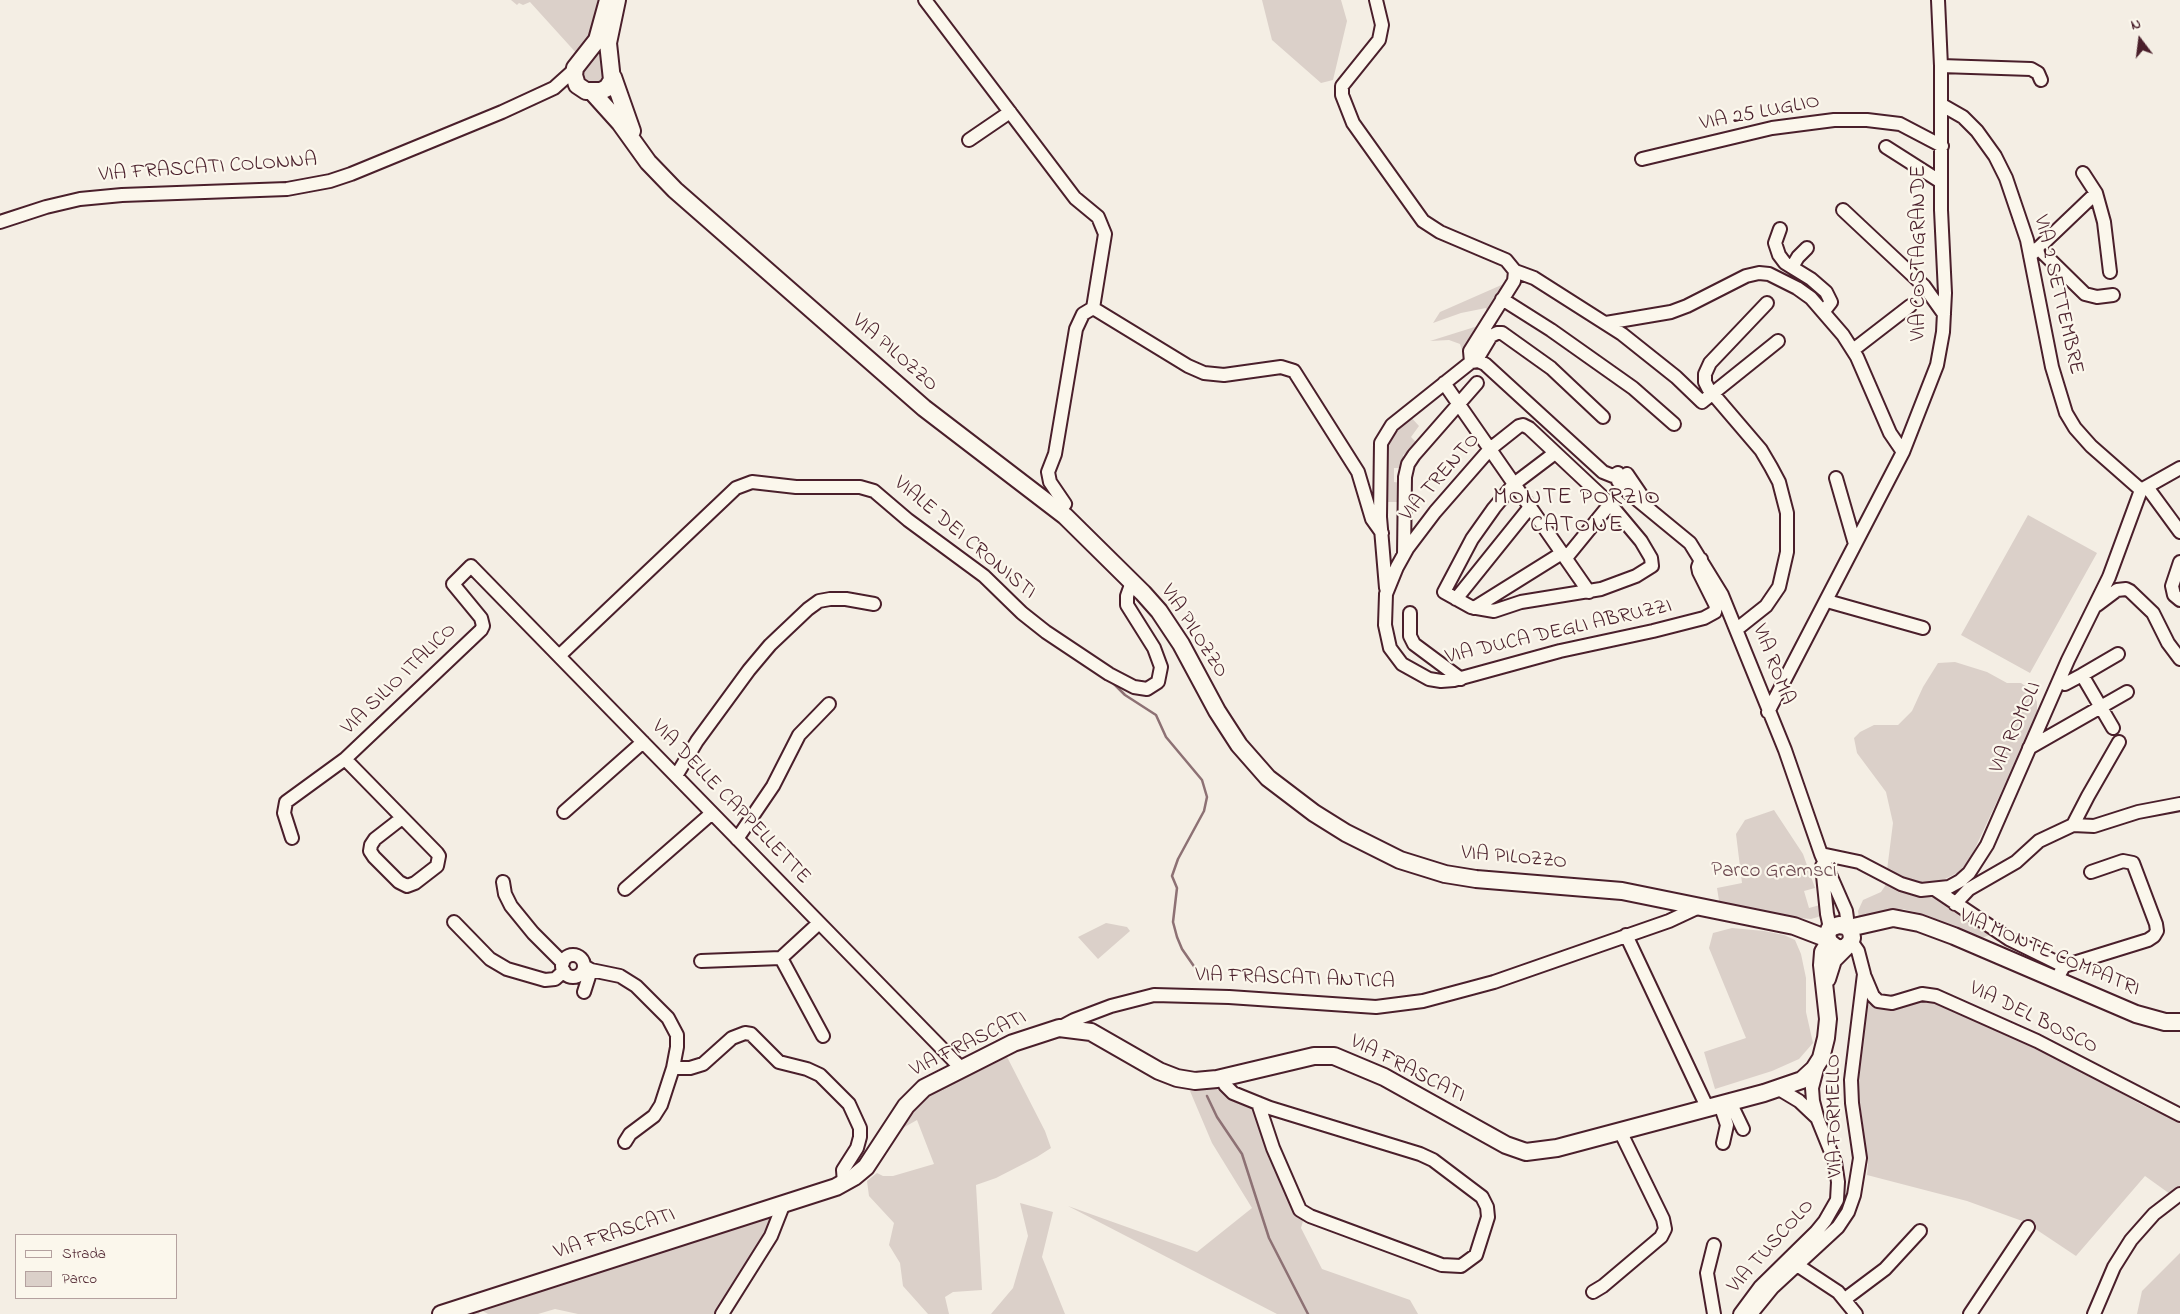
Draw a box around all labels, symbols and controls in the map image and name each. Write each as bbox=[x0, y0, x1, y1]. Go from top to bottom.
text: N bbox=[2129, 14, 2143, 36]
north arrow bbox=[2115, 15, 2165, 65]
street label: VIA 25 LUGLIO bbox=[1698, 90, 1822, 138]
street label: VIA FRASCATI COLONNA bbox=[98, 149, 318, 189]
street label: VIA COSTAGRANDE bbox=[1908, 165, 1934, 341]
street label: VIA 2 SETTEMBRE bbox=[2026, 213, 2088, 377]
street label: VIA PILOZZO bbox=[846, 310, 942, 398]
street label: VIA TRENTO bbox=[1396, 428, 1486, 528]
street label: VIALE DEI CRONISTI bbox=[888, 472, 1040, 606]
district label: MONTE PORZIO CATONE bbox=[1492, 485, 1662, 541]
street label: VIA PILOZZO bbox=[1154, 581, 1232, 683]
street label: VIA DUCA DEGLI ABRUZZI bbox=[1443, 595, 1675, 671]
street label: VIA SILIO ITALICO bbox=[337, 619, 463, 741]
street label: VIA ROMA bbox=[1745, 621, 1799, 709]
street label: VIA ROMOLI bbox=[1986, 678, 2048, 778]
street label: VIA DELLE CAPPELLETTE bbox=[645, 716, 815, 890]
street label: VIA PILOZZO bbox=[1460, 842, 1568, 876]
park label: Parco Gramsci bbox=[1711, 860, 1837, 886]
street label: VIA MONTE COMPATRI bbox=[1955, 905, 2143, 1003]
street label: VIA FRASCATI ANTICA bbox=[1195, 964, 1395, 996]
street label: VIA DEL BOSCO bbox=[1964, 977, 2102, 1061]
street label: VIA FRASCATI bbox=[907, 1006, 1031, 1084]
street label: VIA FRASCATI bbox=[1345, 1030, 1469, 1110]
street label: VIA FORMELLO bbox=[1822, 1054, 1850, 1178]
street label: VIA TUSCOLO bbox=[1723, 1195, 1821, 1299]
street label: VIA FRASCATI bbox=[551, 1204, 679, 1266]
legend bbox=[15, 1234, 178, 1299]
text: Strada bbox=[62, 1243, 106, 1265]
text: Parco bbox=[62, 1268, 97, 1290]

